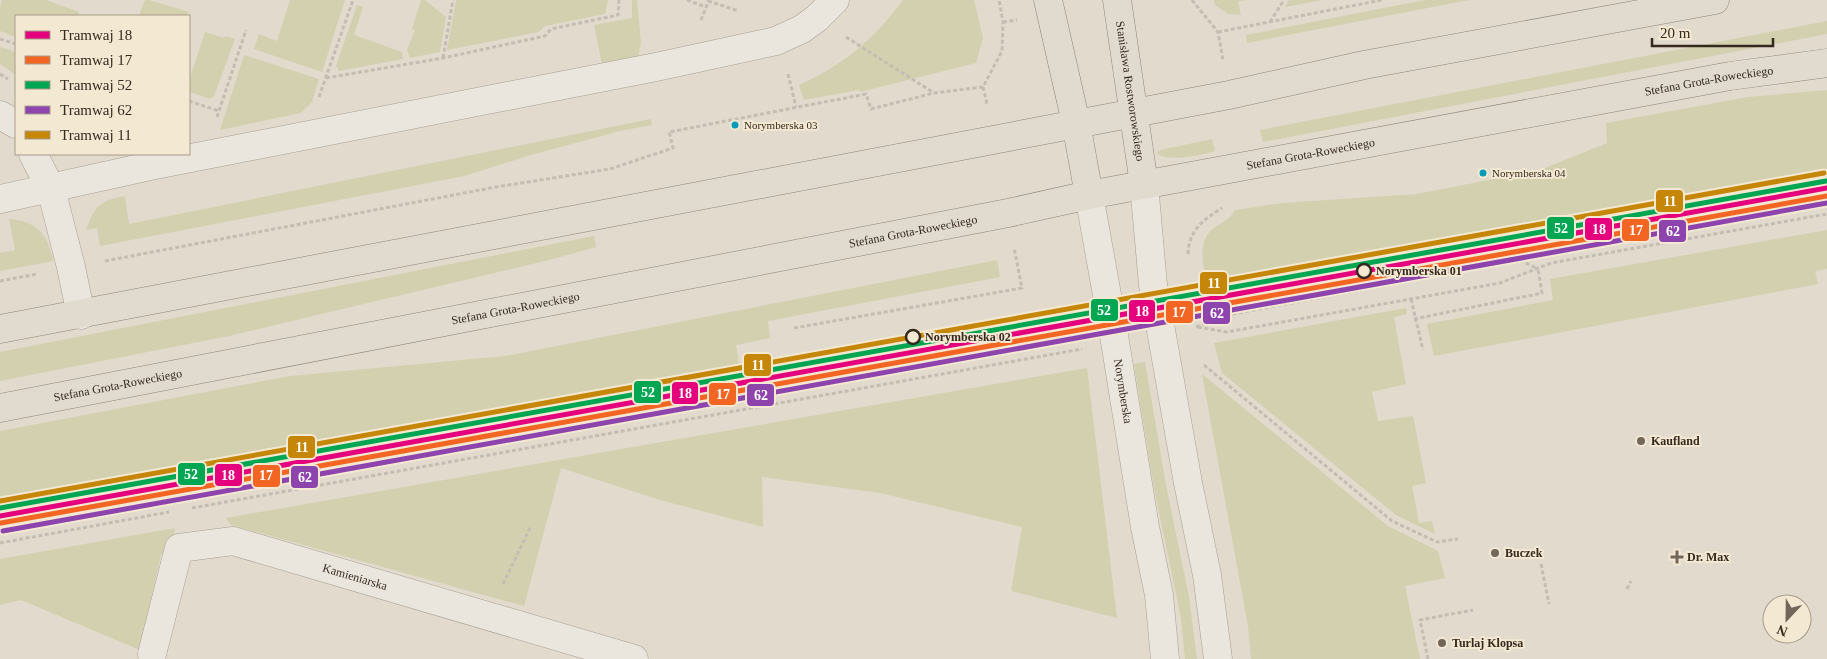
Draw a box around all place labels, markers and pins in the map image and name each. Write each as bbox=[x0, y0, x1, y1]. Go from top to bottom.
place label: Norymberska 03 bbox=[744, 119, 818, 131]
marker: Norymberska 03 bbox=[730, 120, 740, 130]
place label: Norymberska 04 bbox=[1492, 167, 1566, 179]
marker: Norymberska 04 bbox=[1478, 168, 1488, 178]
marker: Norymberska 01 bbox=[1356, 263, 1372, 279]
place label: Norymberska 01 bbox=[1376, 264, 1462, 278]
marker: Norymberska 02 bbox=[905, 329, 921, 345]
place label: Norymberska 02 bbox=[925, 330, 1011, 344]
place label: Kaufland bbox=[1651, 434, 1700, 448]
marker: Kaufland bbox=[1635, 435, 1647, 447]
place label: Buczek bbox=[1505, 546, 1543, 560]
marker: Buczek bbox=[1489, 547, 1501, 559]
place label: Dr. Max bbox=[1687, 550, 1729, 564]
marker: Dr. Max bbox=[1671, 551, 1683, 563]
place label: Turlaj Klopsa bbox=[1452, 636, 1523, 650]
marker: Turlaj Klopsa bbox=[1436, 637, 1448, 649]

